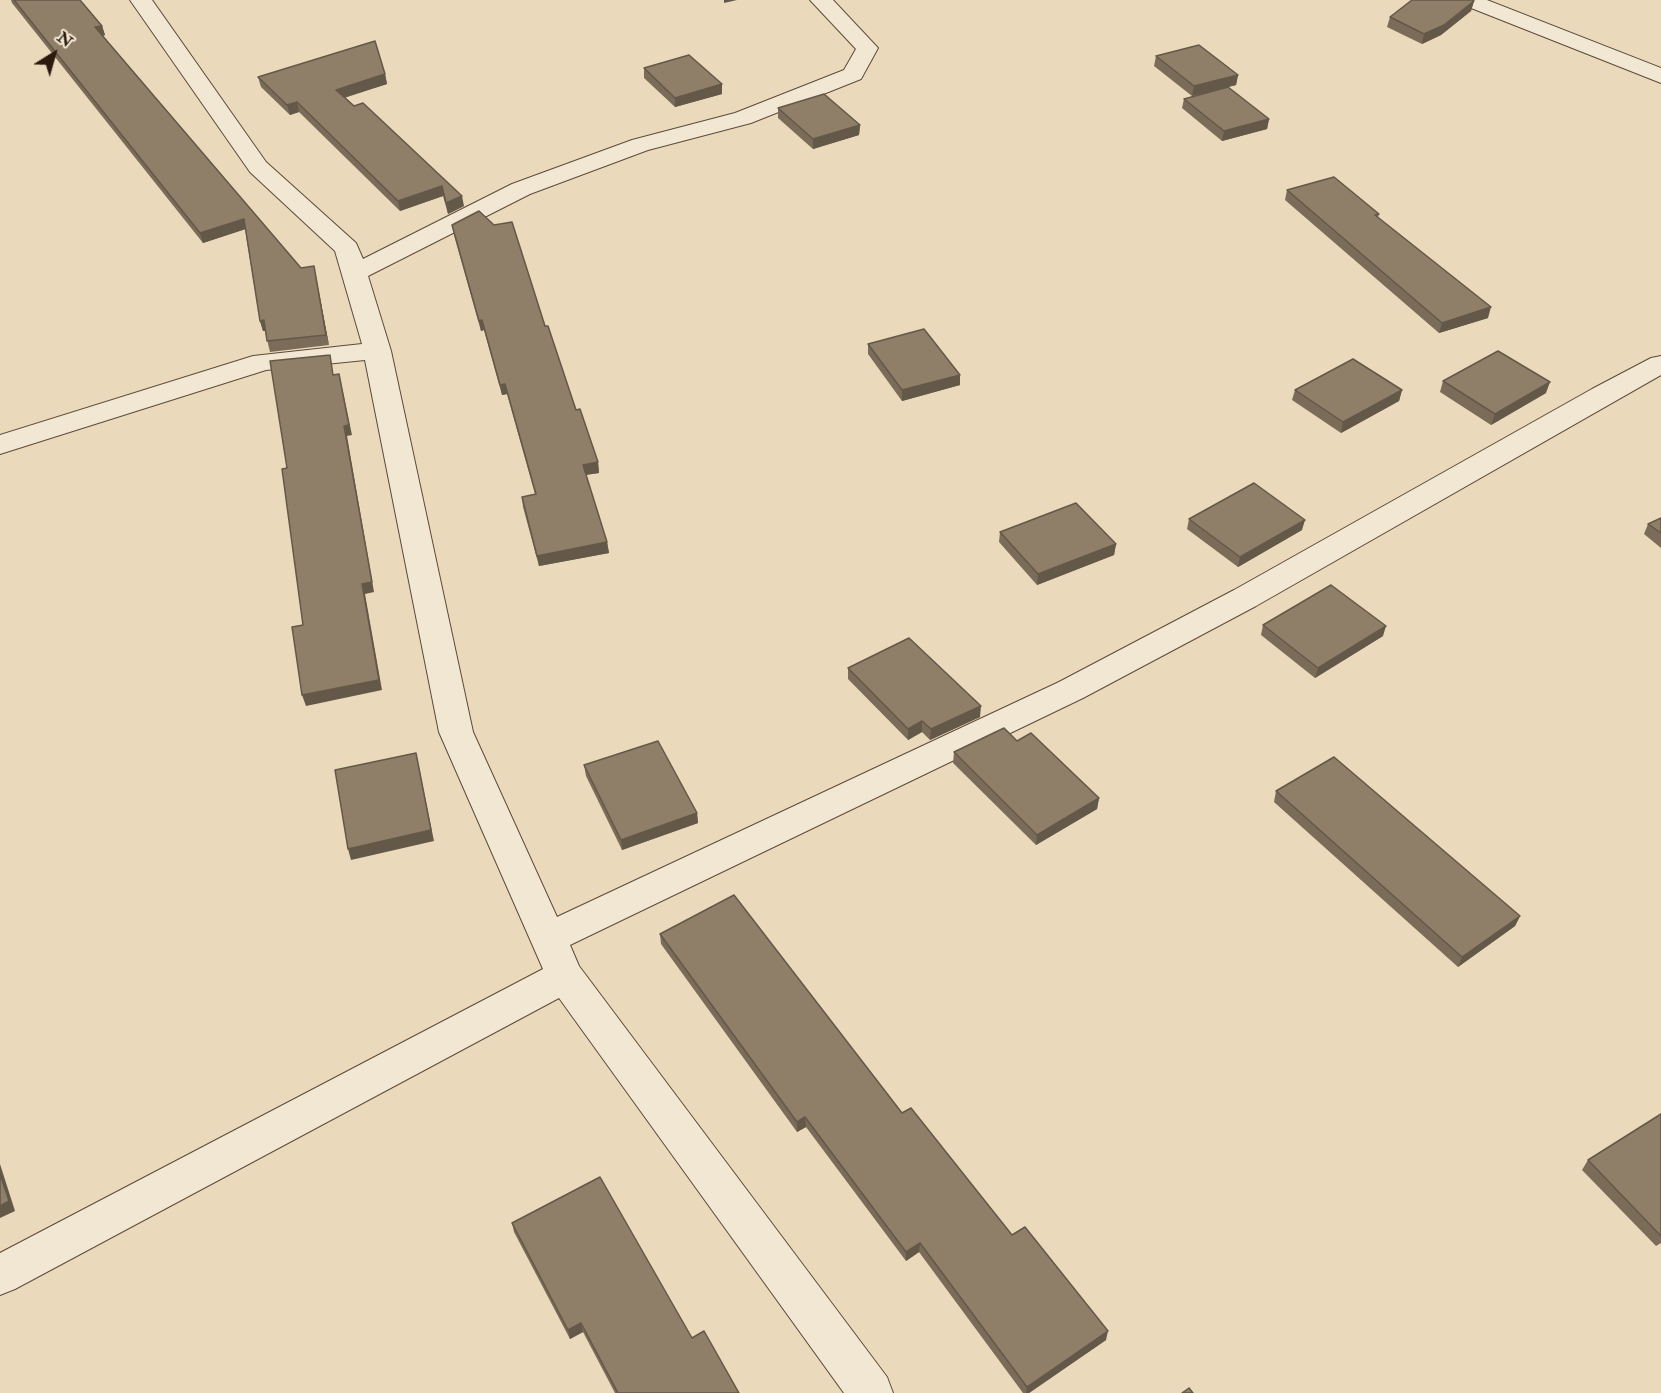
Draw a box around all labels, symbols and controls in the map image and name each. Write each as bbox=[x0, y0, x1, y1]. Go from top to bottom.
north arrow bbox=[24, 24, 84, 84]
text: N bbox=[53, 27, 77, 52]

